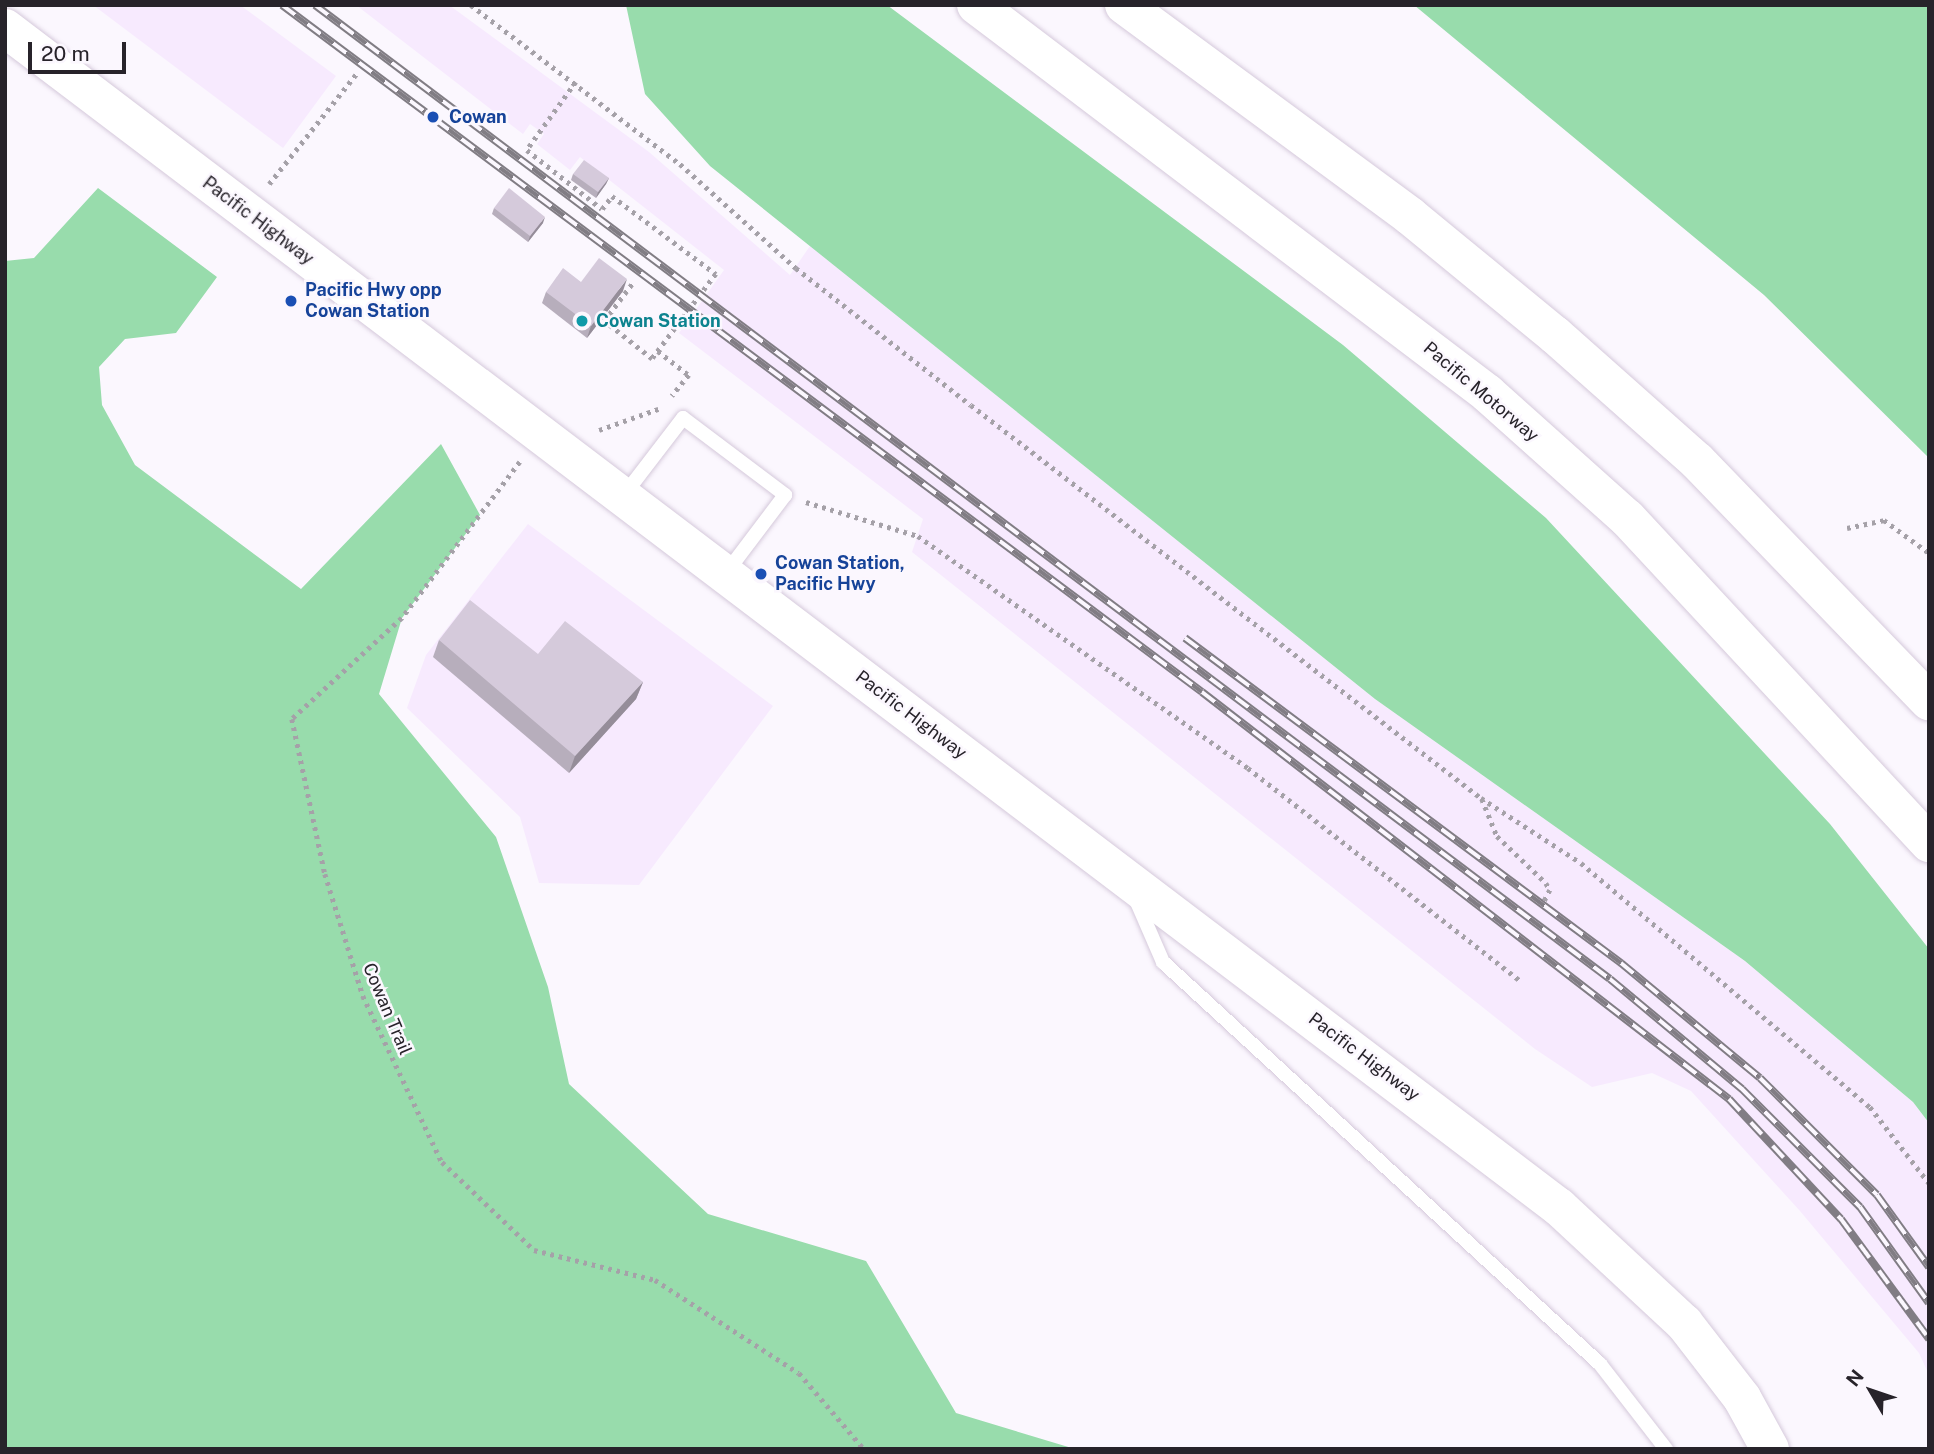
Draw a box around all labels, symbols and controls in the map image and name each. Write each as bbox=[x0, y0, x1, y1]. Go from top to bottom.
scale bar bbox=[32, 28, 130, 72]
text: 20 m bbox=[41, 41, 90, 66]
place label: Cowan bbox=[449, 106, 507, 128]
marker: Cowan bbox=[423, 107, 443, 127]
street label: Pacific Highway bbox=[198, 172, 318, 270]
place label: Pacific Hwy opp Cowan Station bbox=[305, 280, 442, 322]
marker: Pacific Hwy opp Cowan Station bbox=[283, 293, 299, 309]
place label: Cowan Station bbox=[596, 310, 721, 332]
marker: Cowan Station bbox=[574, 313, 590, 329]
street label: Pacific Motorway bbox=[1419, 337, 1543, 447]
place label: Cowan Station, Pacific Hwy bbox=[775, 553, 905, 596]
marker: Cowan Station, Pacific Hwy bbox=[753, 566, 769, 582]
street label: Pacific Highway bbox=[851, 666, 971, 764]
street label: Cowan Trail bbox=[358, 960, 416, 1058]
street label: Pacific Highway bbox=[1304, 1008, 1424, 1106]
north arrow bbox=[1836, 1356, 1906, 1426]
text: N bbox=[1841, 1365, 1868, 1390]

